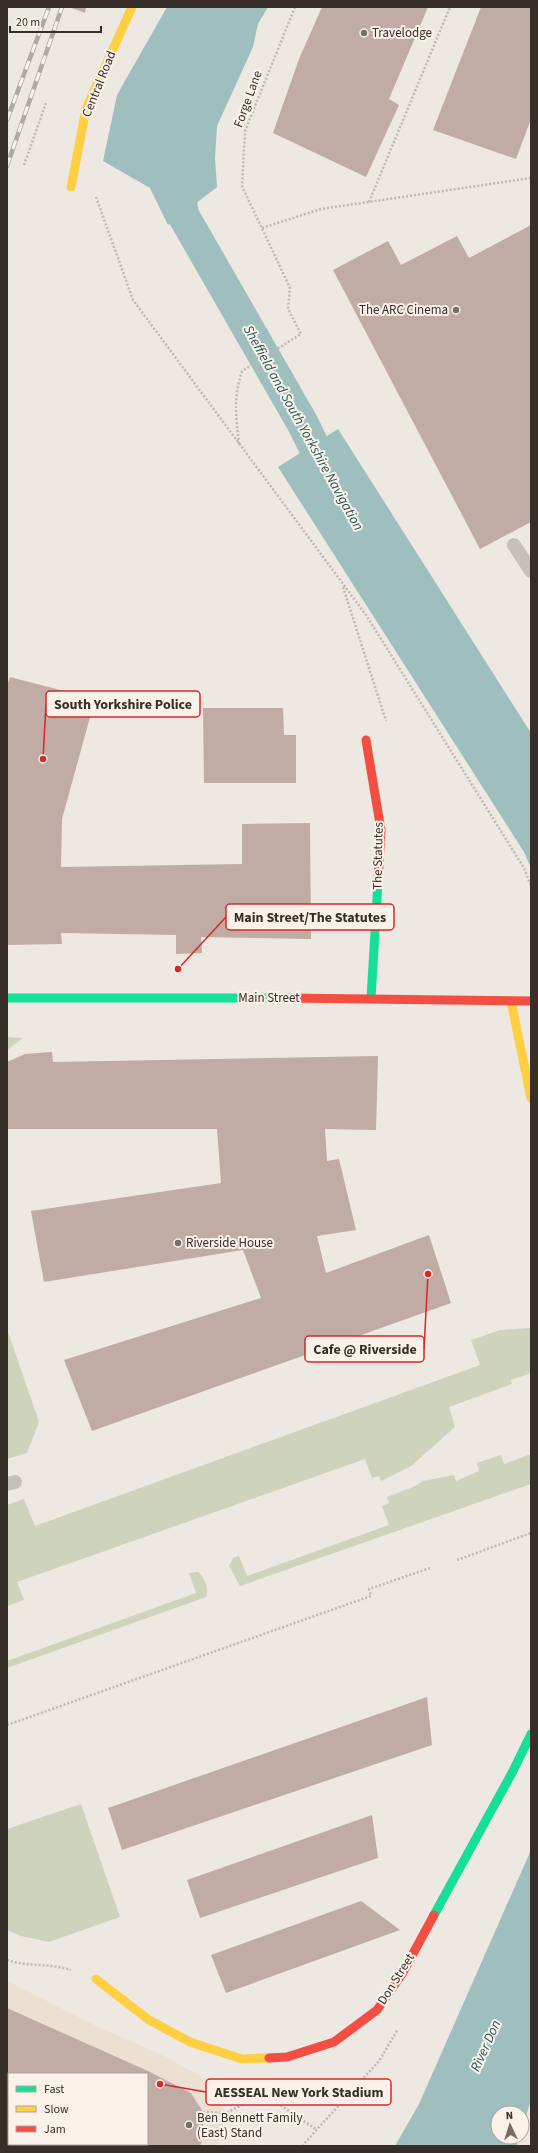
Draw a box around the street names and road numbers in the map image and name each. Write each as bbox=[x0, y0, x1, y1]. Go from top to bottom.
street label: Central Road bbox=[78, 48, 120, 120]
street label: Forge Lane bbox=[229, 68, 267, 130]
street label: The Statutes bbox=[368, 821, 388, 890]
street label: Main Street bbox=[238, 989, 300, 1007]
street label: Don Street bbox=[373, 1949, 419, 2008]

